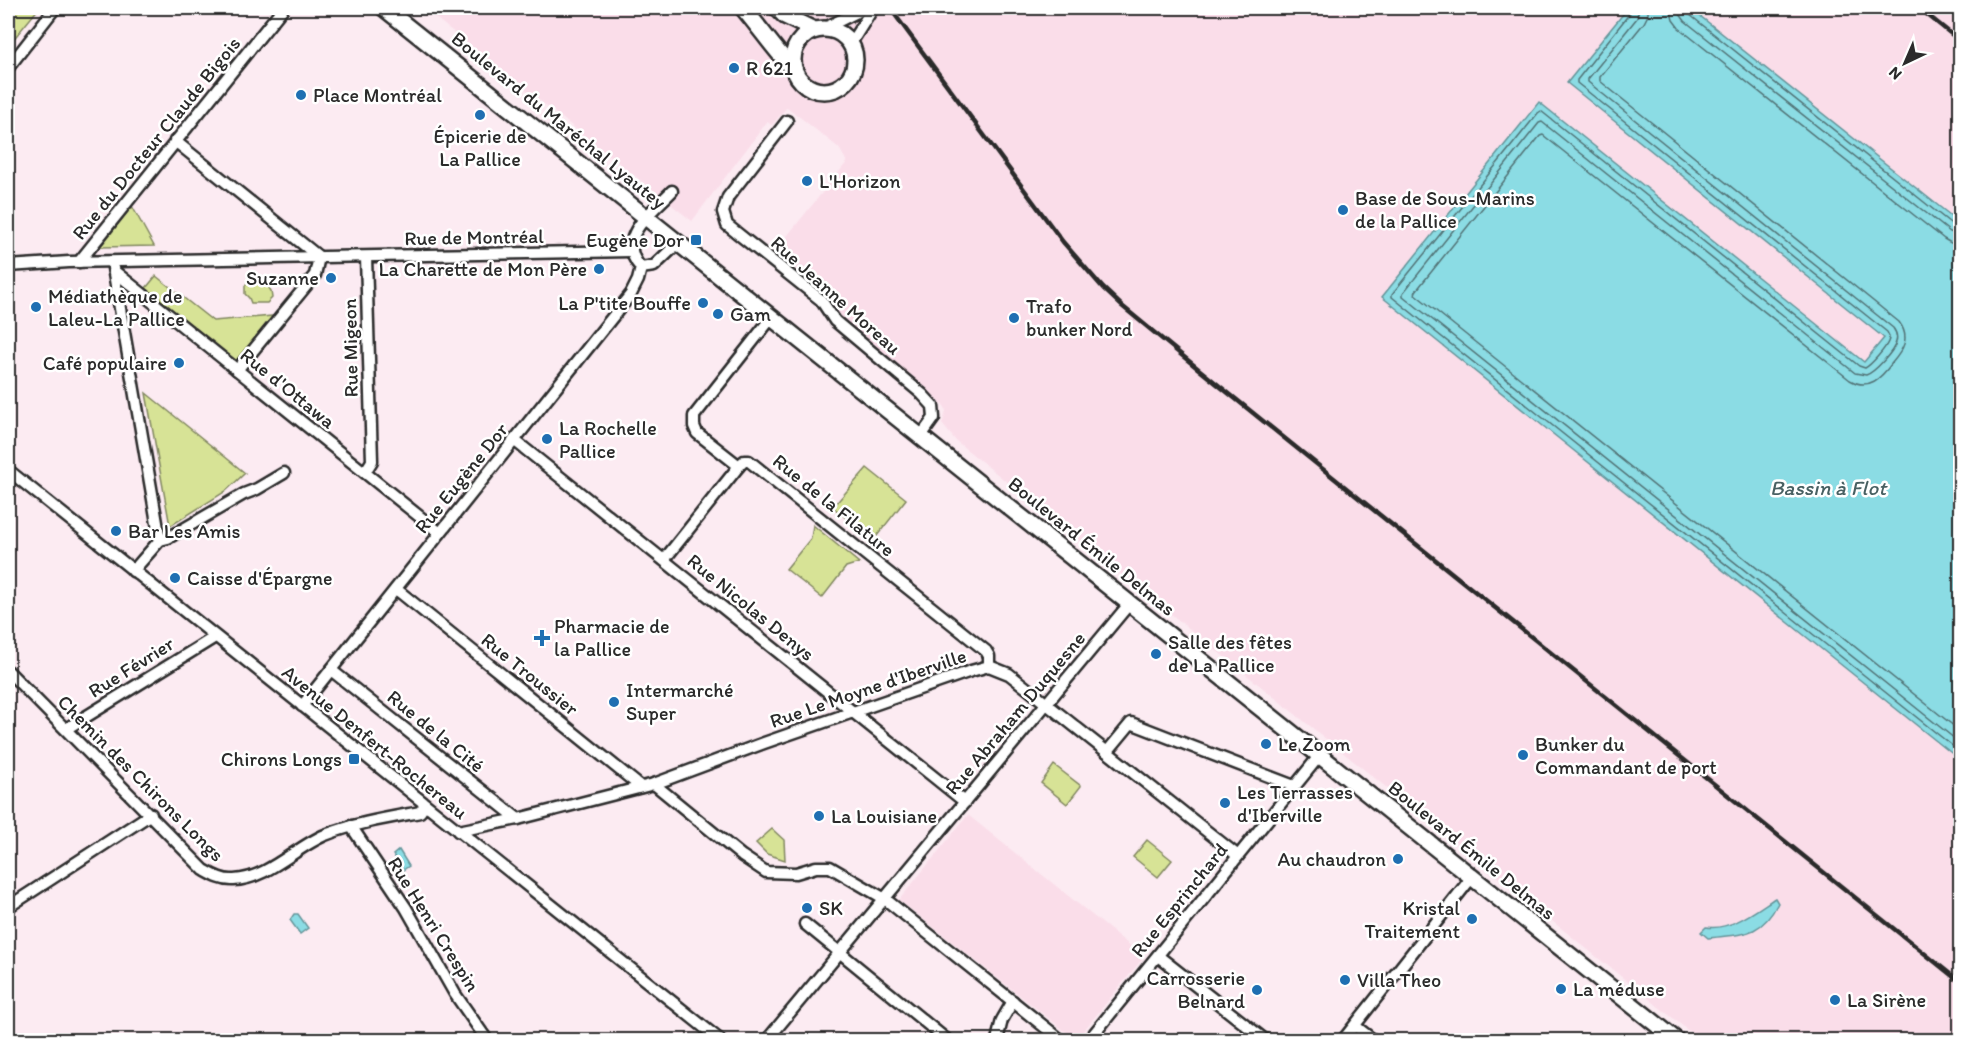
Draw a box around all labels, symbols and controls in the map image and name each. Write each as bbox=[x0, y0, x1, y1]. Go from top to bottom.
street label: Boulevard du Maréchal Lyautey bbox=[447, 26, 671, 214]
street label: Rue du Docteur Claude Bigois bbox=[67, 32, 245, 244]
north arrow bbox=[1875, 33, 1935, 93]
place label: R 621 bbox=[746, 56, 793, 80]
marker: R 621 bbox=[727, 61, 741, 75]
text: N bbox=[1884, 63, 1905, 84]
place label: Place Montréal bbox=[313, 83, 442, 107]
marker: Place Montréal bbox=[294, 88, 308, 102]
marker: Épicerie de La Pallice bbox=[473, 108, 487, 122]
place label: Épicerie de La Pallice bbox=[434, 124, 526, 171]
place label: L'Horizon bbox=[819, 169, 901, 193]
marker: L'Horizon bbox=[800, 174, 814, 188]
place label: Base de Sous-Marins de la Pallice bbox=[1355, 186, 1535, 233]
marker: Base de Sous-Marins de la Pallice bbox=[1336, 203, 1350, 217]
street label: Rue de Montréal bbox=[404, 224, 544, 250]
place label: Eugène Dor bbox=[586, 228, 684, 252]
street label: Rue Jeanne Moreau bbox=[766, 230, 906, 360]
marker: Eugène Dor bbox=[689, 233, 703, 247]
place label: La Charette de Mon Père bbox=[378, 257, 587, 281]
marker: La Charette de Mon Père bbox=[592, 262, 606, 276]
place label: Suzanne bbox=[246, 266, 319, 290]
marker: Suzanne bbox=[324, 271, 338, 285]
place label: Médiathèque de Laleu-La Pallice bbox=[48, 284, 185, 331]
place label: La P'tite Bouffe bbox=[558, 291, 691, 315]
place label: Trafo bunker Nord bbox=[1026, 294, 1133, 341]
marker: La P'tite Bouffe bbox=[696, 296, 710, 310]
street label: Rue Migeon bbox=[337, 298, 363, 398]
marker: Médiathèque de Laleu-La Pallice bbox=[29, 300, 43, 314]
place label: Gam bbox=[730, 302, 771, 326]
marker: Gam bbox=[711, 307, 725, 321]
marker: Trafo bunker Nord bbox=[1007, 311, 1021, 325]
street label: Rue d'Ottawa bbox=[236, 342, 341, 434]
place label: Café populaire bbox=[43, 351, 167, 375]
marker: Café populaire bbox=[172, 356, 186, 370]
place label: La Rochelle Pallice bbox=[559, 416, 657, 463]
street label: Rue Eugène Dor bbox=[409, 418, 513, 538]
marker: La Rochelle Pallice bbox=[540, 432, 554, 446]
street label: Rue de la Filature bbox=[768, 448, 900, 562]
street label: Boulevard Émile Delmas bbox=[1004, 471, 1180, 621]
water label: Bassin à Flot bbox=[1770, 475, 1888, 500]
place label: Bar Les Amis bbox=[128, 519, 240, 543]
marker: Bar Les Amis bbox=[109, 524, 123, 538]
street label: Rue Nicolas Denys bbox=[682, 548, 820, 666]
place label: Caisse d'Épargne bbox=[187, 566, 333, 590]
marker: Caisse d'Épargne bbox=[168, 571, 182, 585]
place label: Pharmacie de la Pallice bbox=[554, 614, 670, 661]
street label: Rue Abraham Duquesne bbox=[940, 627, 1090, 799]
street label: Rue Troussier bbox=[477, 628, 583, 721]
place label: Salle des fêtes de La Pallice bbox=[1168, 630, 1292, 677]
street label: Rue Février bbox=[84, 631, 178, 703]
marker: Pharmacie de la Pallice bbox=[535, 631, 549, 645]
street label: Rue Le Moyne d'Iberville bbox=[767, 643, 969, 733]
marker: Salle des fêtes de La Pallice bbox=[1149, 647, 1163, 661]
street label: Avenue Denfert-Rochereau bbox=[277, 660, 473, 824]
place label: Intermarché Super bbox=[626, 678, 734, 725]
street label: Rue de la Cité bbox=[383, 685, 489, 777]
street label: Chemin des Chirons Longs bbox=[53, 690, 229, 866]
marker: Intermarché Super bbox=[607, 695, 621, 709]
place label: Le Zoom bbox=[1278, 732, 1351, 756]
place label: Bunker du Commandant de port bbox=[1535, 732, 1717, 779]
marker: Le Zoom bbox=[1259, 737, 1273, 751]
place label: Chirons Longs bbox=[221, 747, 342, 771]
marker: Bunker du Commandant de port bbox=[1516, 748, 1530, 762]
marker: Chirons Longs bbox=[347, 752, 361, 766]
street label: Boulevard Émile Delmas bbox=[1384, 775, 1560, 925]
place label: Les Terrasses d'Iberville bbox=[1237, 780, 1353, 827]
marker: Les Terrasses d'Iberville bbox=[1218, 796, 1232, 810]
place label: La Louisiane bbox=[831, 804, 937, 828]
marker: La Louisiane bbox=[812, 809, 826, 823]
street label: Rue Esprinchard bbox=[1126, 838, 1233, 962]
place label: Au chaudron bbox=[1278, 847, 1386, 871]
street label: Rue Henri Crespin bbox=[383, 852, 485, 996]
marker: Au chaudron bbox=[1391, 852, 1405, 866]
place label: SK bbox=[819, 896, 843, 920]
place label: Kristal Traitement bbox=[1364, 896, 1461, 943]
marker: SK bbox=[800, 901, 814, 915]
marker: Kristal Traitement bbox=[1465, 912, 1479, 926]
place label: Carrosserie Belnard bbox=[1146, 966, 1245, 1013]
place label: Villa Theo bbox=[1357, 968, 1441, 992]
marker: Villa Theo bbox=[1338, 973, 1352, 987]
place label: La méduse bbox=[1573, 977, 1665, 1001]
marker: La méduse bbox=[1554, 982, 1568, 996]
marker: Carrosserie Belnard bbox=[1250, 983, 1264, 997]
place label: La Sirène bbox=[1847, 988, 1926, 1012]
marker: La Sirène bbox=[1828, 993, 1842, 1007]

